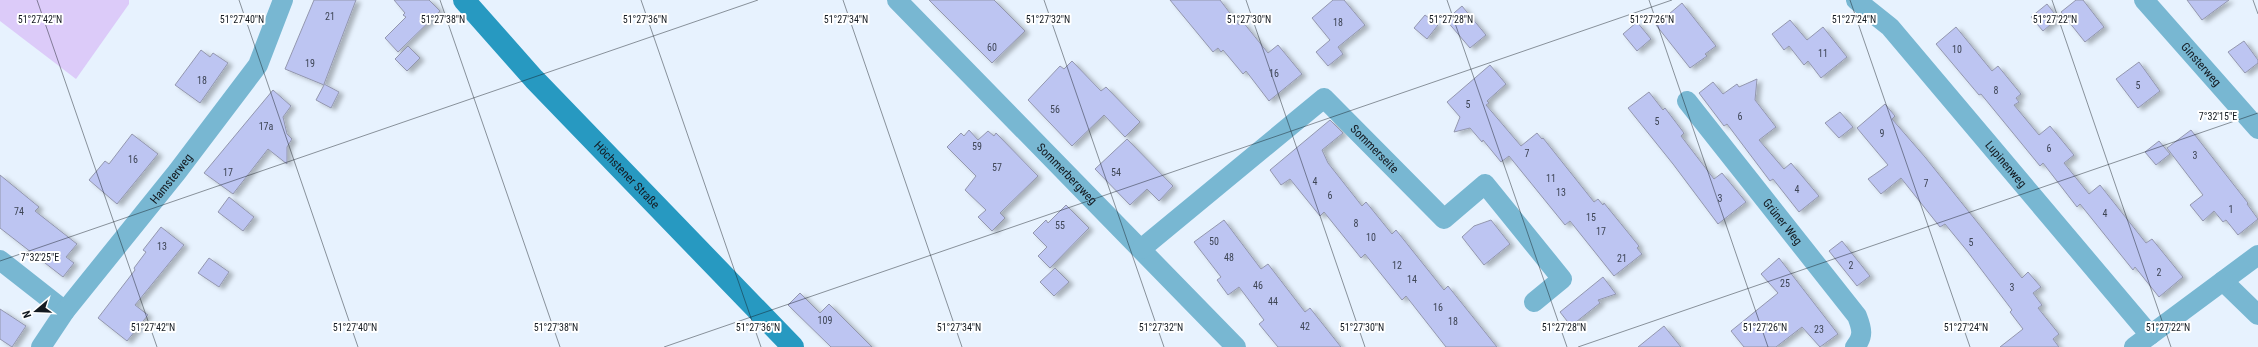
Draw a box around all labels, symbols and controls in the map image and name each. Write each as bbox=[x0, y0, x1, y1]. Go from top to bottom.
house number: 21 bbox=[325, 11, 335, 22]
text: 51°27'42"N bbox=[18, 14, 62, 25]
text: 51°27'40"N bbox=[220, 14, 264, 25]
text: 51°27'38"N bbox=[421, 14, 465, 25]
text: 51°27'36"N bbox=[623, 14, 667, 25]
text: 51°27'34"N bbox=[824, 14, 868, 25]
text: 51°27'32"N bbox=[1026, 14, 1070, 25]
text: 51°27'30"N bbox=[1227, 14, 1271, 25]
text: 51°27'28"N bbox=[1429, 14, 1473, 25]
text: 51°27'26"N bbox=[1630, 14, 1674, 25]
text: 51°27'24"N bbox=[1832, 14, 1876, 25]
text: 51°27'22"N bbox=[2033, 14, 2077, 25]
house number: 18 bbox=[1333, 17, 1343, 28]
street label: Ginsterweg bbox=[2178, 40, 2224, 89]
house number: 60 bbox=[987, 42, 997, 53]
house number: 10 bbox=[1952, 44, 1962, 55]
house number: 11 bbox=[1818, 48, 1828, 59]
house number: 19 bbox=[305, 58, 315, 69]
house number: 16 bbox=[1269, 68, 1279, 79]
house number: 18 bbox=[197, 75, 207, 86]
house number: 5 bbox=[2136, 80, 2141, 91]
house number: 8 bbox=[1994, 85, 1999, 96]
house number: 5 bbox=[1466, 99, 1471, 110]
house number: 56 bbox=[1050, 104, 1060, 115]
house number: 6 bbox=[1738, 111, 1743, 122]
text: 7°32'15"E bbox=[2199, 111, 2237, 122]
house number: 5 bbox=[1655, 116, 1660, 127]
house number: 17a bbox=[259, 121, 274, 132]
street label: Sommerseite bbox=[1347, 122, 1402, 176]
house number: 9 bbox=[1880, 128, 1885, 139]
street label: Höchstener Straße bbox=[591, 138, 663, 212]
street label: Lupinenweg bbox=[1982, 138, 2029, 190]
street label: Sommerbergweg bbox=[1034, 140, 1100, 207]
house number: 59 bbox=[972, 141, 982, 152]
house number: 6 bbox=[2047, 143, 2052, 154]
house number: 7 bbox=[1525, 148, 1530, 159]
house number: 3 bbox=[2193, 150, 2198, 161]
street label: Hamsterweg bbox=[147, 151, 195, 207]
house number: 16 bbox=[128, 154, 138, 165]
house number: 57 bbox=[992, 162, 1002, 173]
house number: 17 bbox=[223, 167, 233, 178]
house number: 54 bbox=[1111, 167, 1121, 178]
house number: 11 bbox=[1546, 173, 1556, 184]
house number: 4 bbox=[1313, 176, 1318, 187]
house number: 7 bbox=[1924, 178, 1929, 189]
house number: 4 bbox=[1795, 184, 1800, 195]
house number: 13 bbox=[1556, 187, 1566, 198]
house number: 6 bbox=[1328, 190, 1333, 201]
house number: 3 bbox=[1718, 193, 1723, 204]
street label: Grüner Weg bbox=[1760, 196, 1805, 248]
house number: 1 bbox=[2229, 204, 2233, 215]
house number: 74 bbox=[14, 206, 24, 217]
house number: 4 bbox=[2103, 208, 2108, 219]
house number: 15 bbox=[1586, 212, 1596, 223]
house number: 8 bbox=[1354, 218, 1359, 229]
house number: 55 bbox=[1055, 220, 1065, 231]
house number: 17 bbox=[1596, 226, 1606, 237]
house number: 10 bbox=[1366, 232, 1376, 243]
house number: 50 bbox=[1209, 236, 1219, 247]
house number: 5 bbox=[1969, 237, 1974, 248]
house number: 13 bbox=[157, 241, 167, 252]
text: 7°32'25"E bbox=[21, 252, 59, 263]
house number: 48 bbox=[1224, 252, 1234, 263]
house number: 21 bbox=[1617, 253, 1627, 264]
house number: 12 bbox=[1392, 260, 1402, 271]
house number: 2 bbox=[1849, 260, 1854, 271]
house number: 2 bbox=[2157, 267, 2162, 278]
house number: 14 bbox=[1407, 274, 1417, 285]
house number: 25 bbox=[1780, 278, 1790, 289]
house number: 46 bbox=[1253, 280, 1263, 291]
house number: 3 bbox=[2010, 282, 2015, 293]
north arrow bbox=[16, 291, 56, 331]
house number: 44 bbox=[1268, 296, 1278, 307]
house number: 16 bbox=[1433, 302, 1443, 313]
text: N bbox=[20, 309, 34, 319]
house number: 109 bbox=[818, 315, 832, 326]
house number: 18 bbox=[1448, 316, 1458, 327]
house number: 42 bbox=[1300, 321, 1310, 332]
text: 51°27'42"N bbox=[131, 322, 175, 333]
text: 51°27'40"N bbox=[333, 322, 377, 333]
text: 51°27'38"N bbox=[534, 322, 578, 333]
text: 51°27'36"N bbox=[736, 322, 780, 333]
text: 51°27'34"N bbox=[937, 322, 981, 333]
text: 51°27'32"N bbox=[1139, 322, 1183, 333]
text: 51°27'30"N bbox=[1340, 322, 1384, 333]
text: 51°27'28"N bbox=[1542, 322, 1586, 333]
text: 51°27'26"N bbox=[1743, 322, 1787, 333]
text: 51°27'24"N bbox=[1944, 322, 1988, 333]
text: 51°27'22"N bbox=[2146, 322, 2190, 333]
house number: 23 bbox=[1814, 324, 1824, 335]

